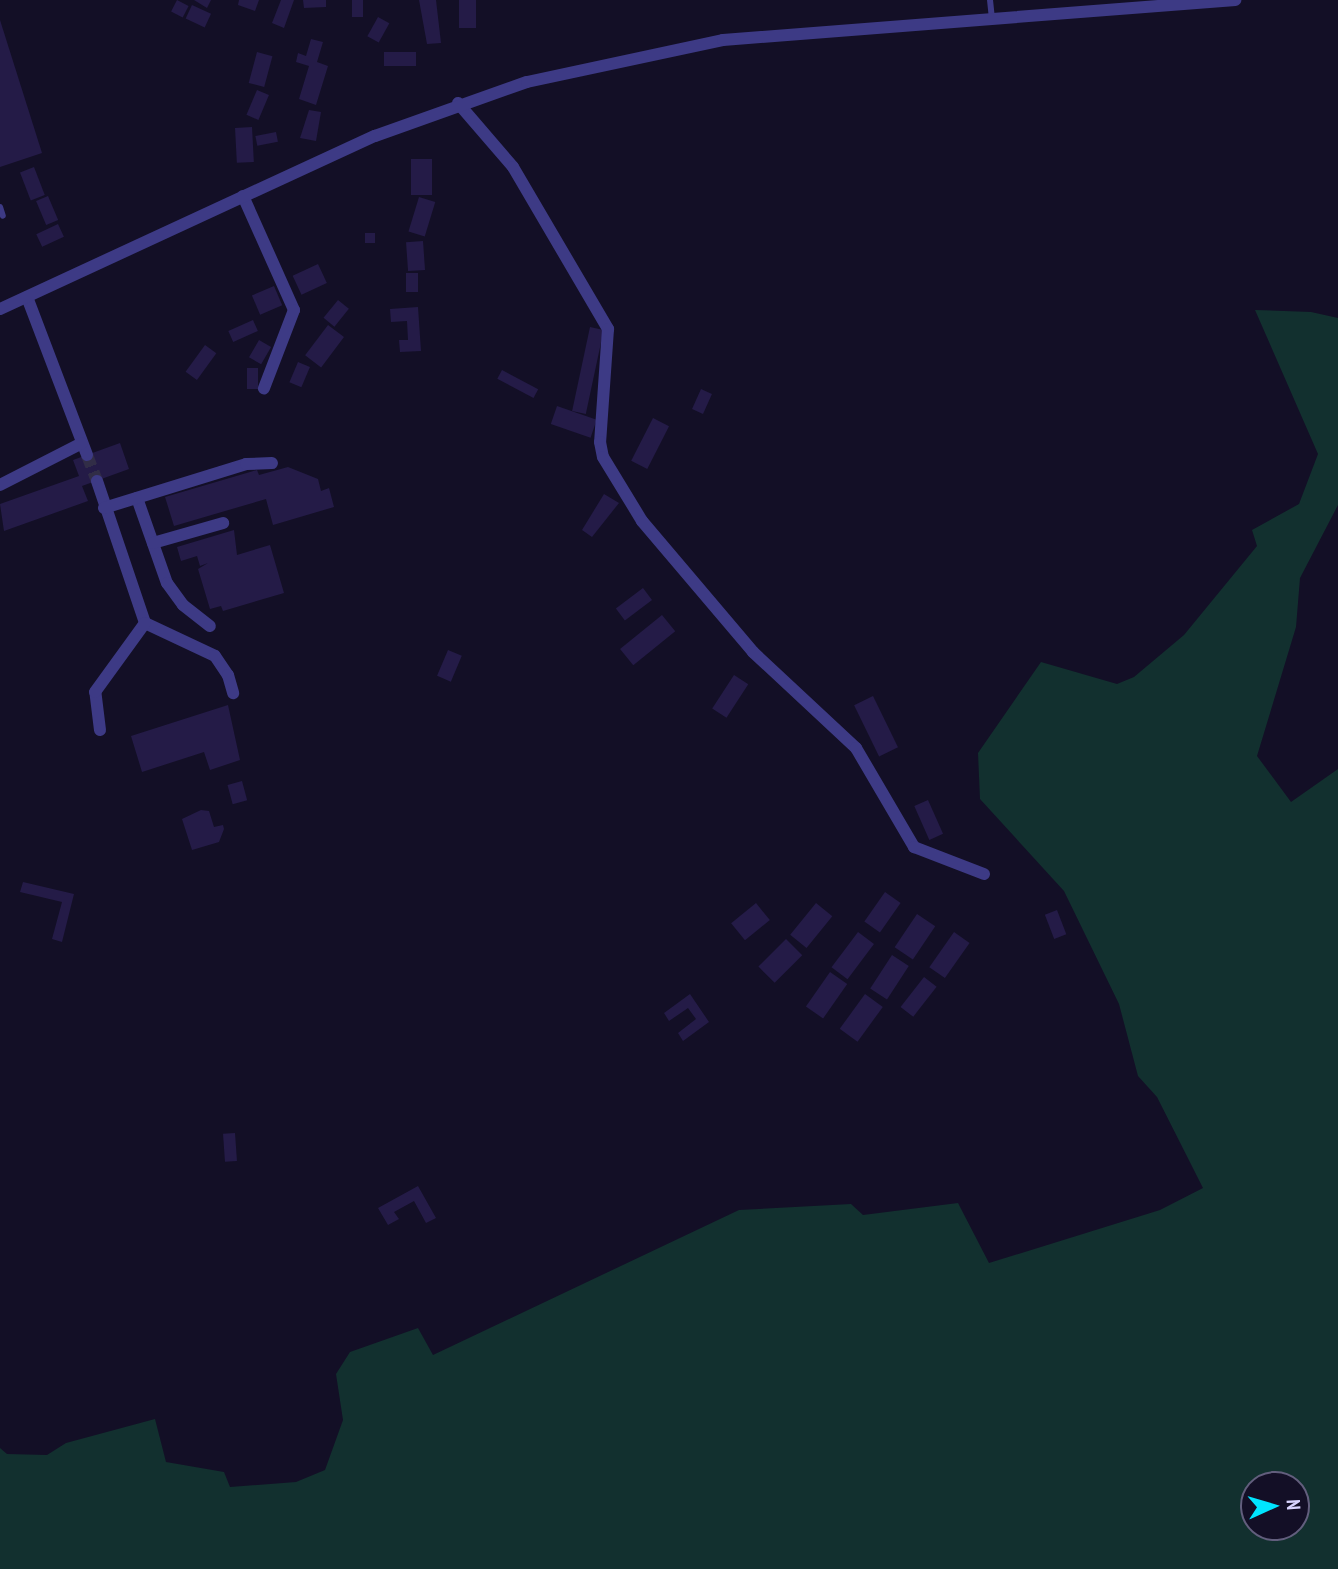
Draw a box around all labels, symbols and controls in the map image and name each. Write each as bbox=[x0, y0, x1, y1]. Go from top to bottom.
north arrow bbox=[1240, 1471, 1310, 1541]
text: N bbox=[1282, 1499, 1306, 1511]

